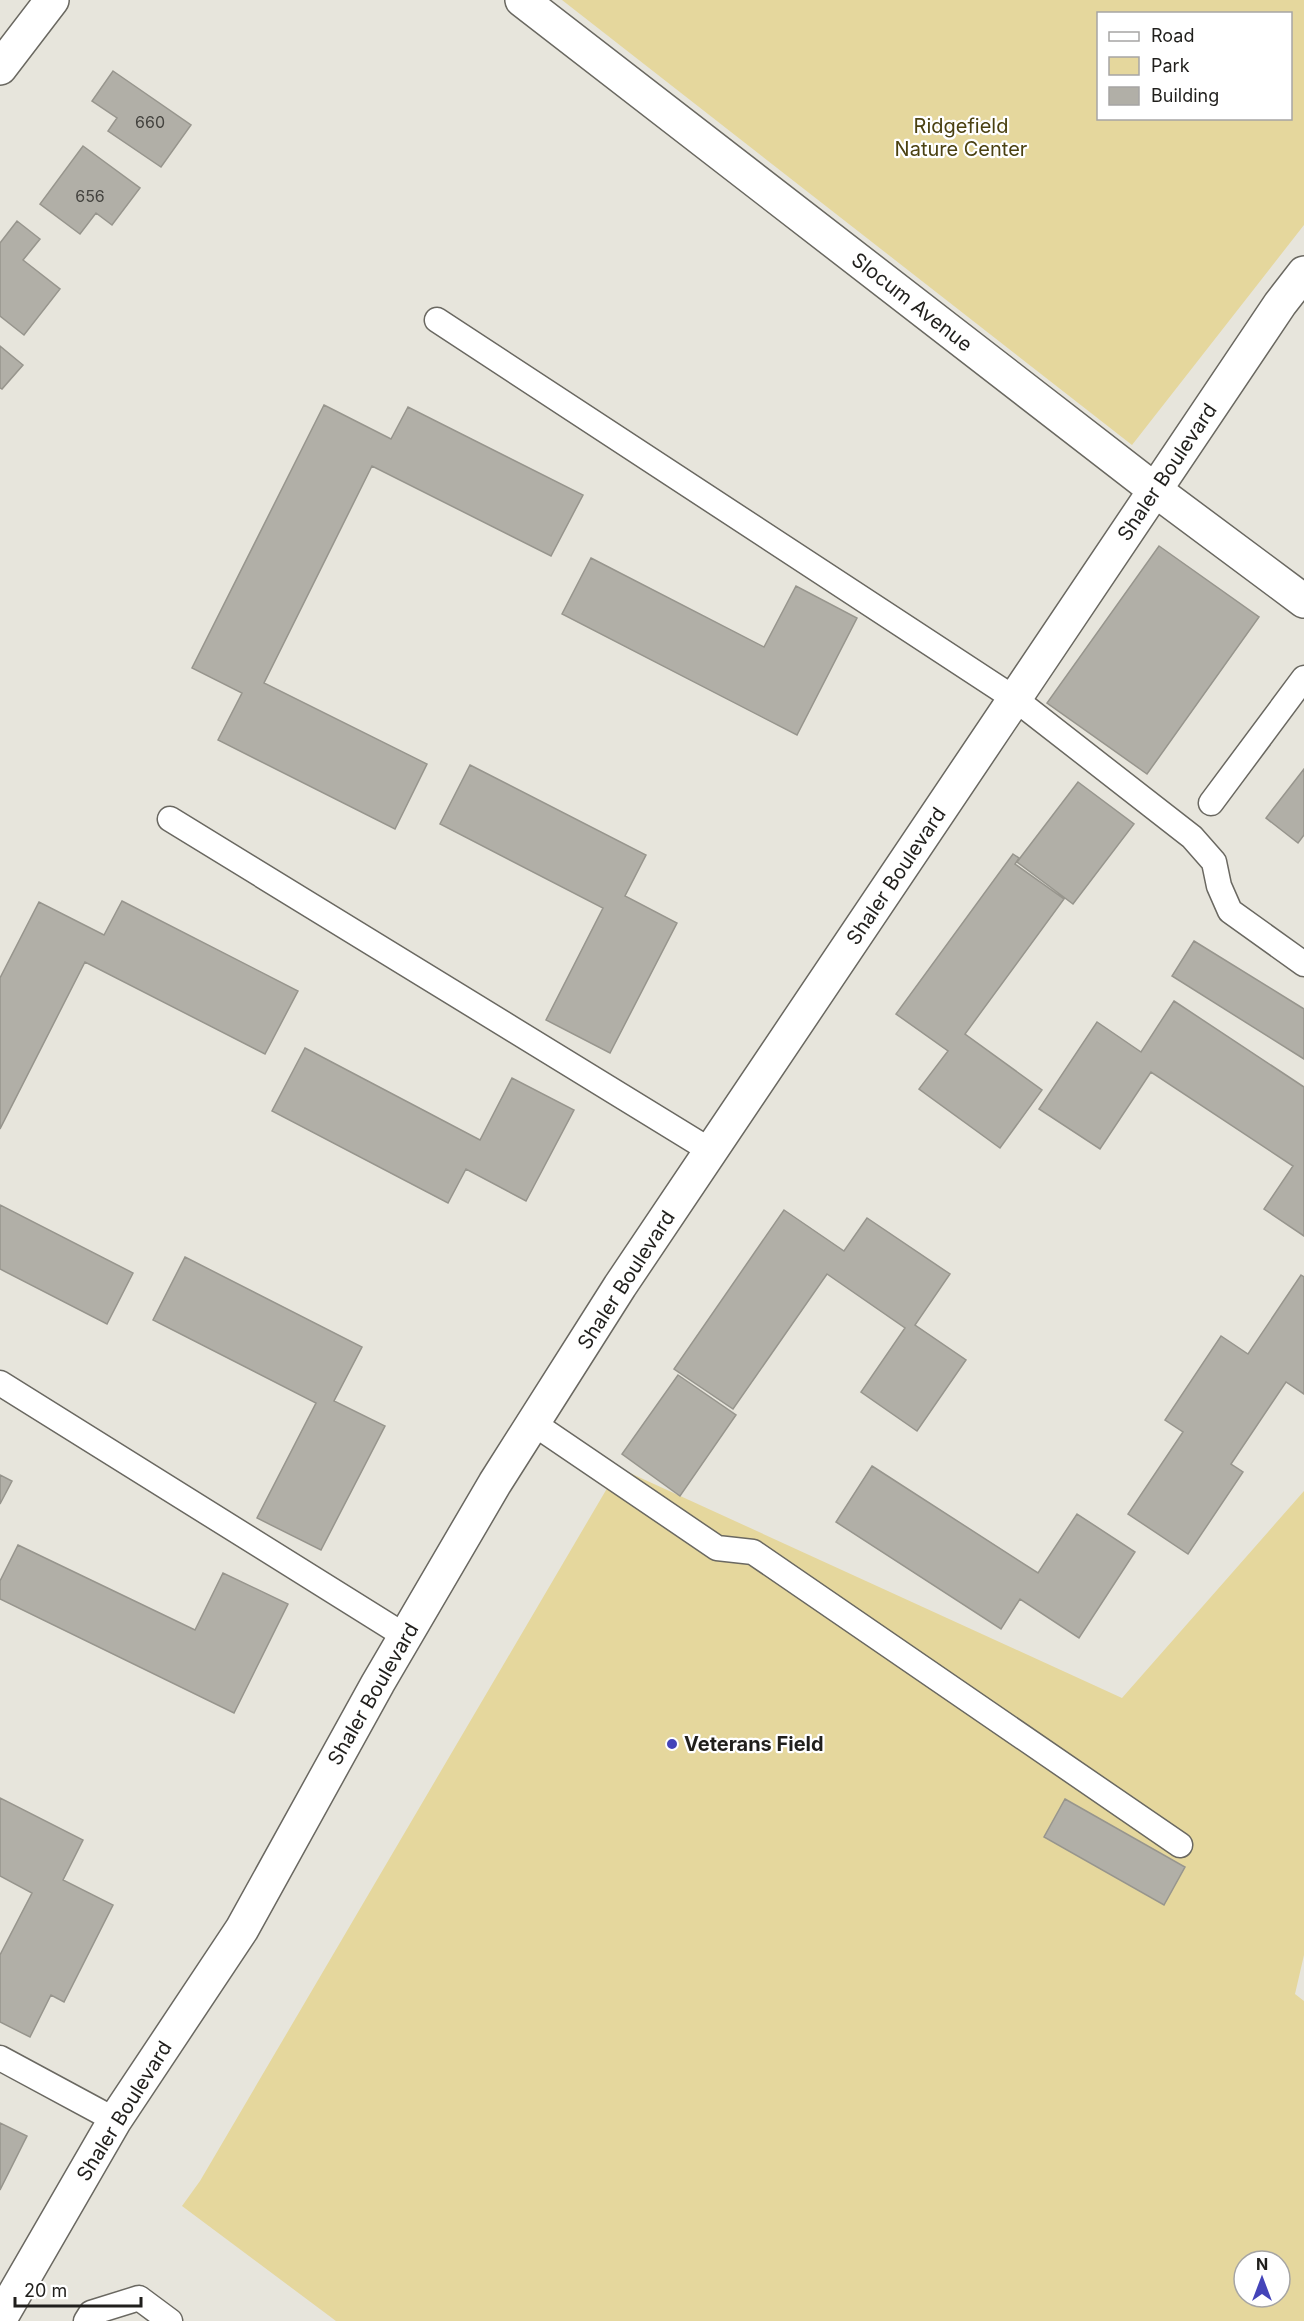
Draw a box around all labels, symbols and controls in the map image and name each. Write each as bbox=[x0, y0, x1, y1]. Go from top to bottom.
legend bbox=[1097, 12, 1292, 120]
text: Road bbox=[1151, 25, 1194, 46]
text: Park bbox=[1151, 55, 1190, 76]
text: Building bbox=[1151, 85, 1219, 106]
house number: 660 bbox=[135, 112, 165, 132]
park label: Ridgefield Nature Center bbox=[895, 114, 1028, 161]
house number: 656 bbox=[75, 186, 105, 206]
street label: Slocum Avenue bbox=[847, 247, 977, 357]
street label: Shaler Boulevard bbox=[1112, 399, 1222, 545]
street label: Shaler Boulevard bbox=[841, 803, 951, 949]
street label: Shaler Boulevard bbox=[572, 1206, 680, 1354]
street label: Shaler Boulevard bbox=[323, 1619, 423, 1769]
place label: Veterans Field bbox=[684, 1732, 824, 1756]
marker: Veterans Field bbox=[665, 1737, 679, 1751]
street label: Shaler Boulevard bbox=[71, 2037, 177, 2185]
north arrow bbox=[1232, 2249, 1292, 2309]
text: N bbox=[1256, 2254, 1268, 2274]
scale bar bbox=[15, 2270, 141, 2308]
text: 20 m bbox=[24, 2280, 67, 2301]

